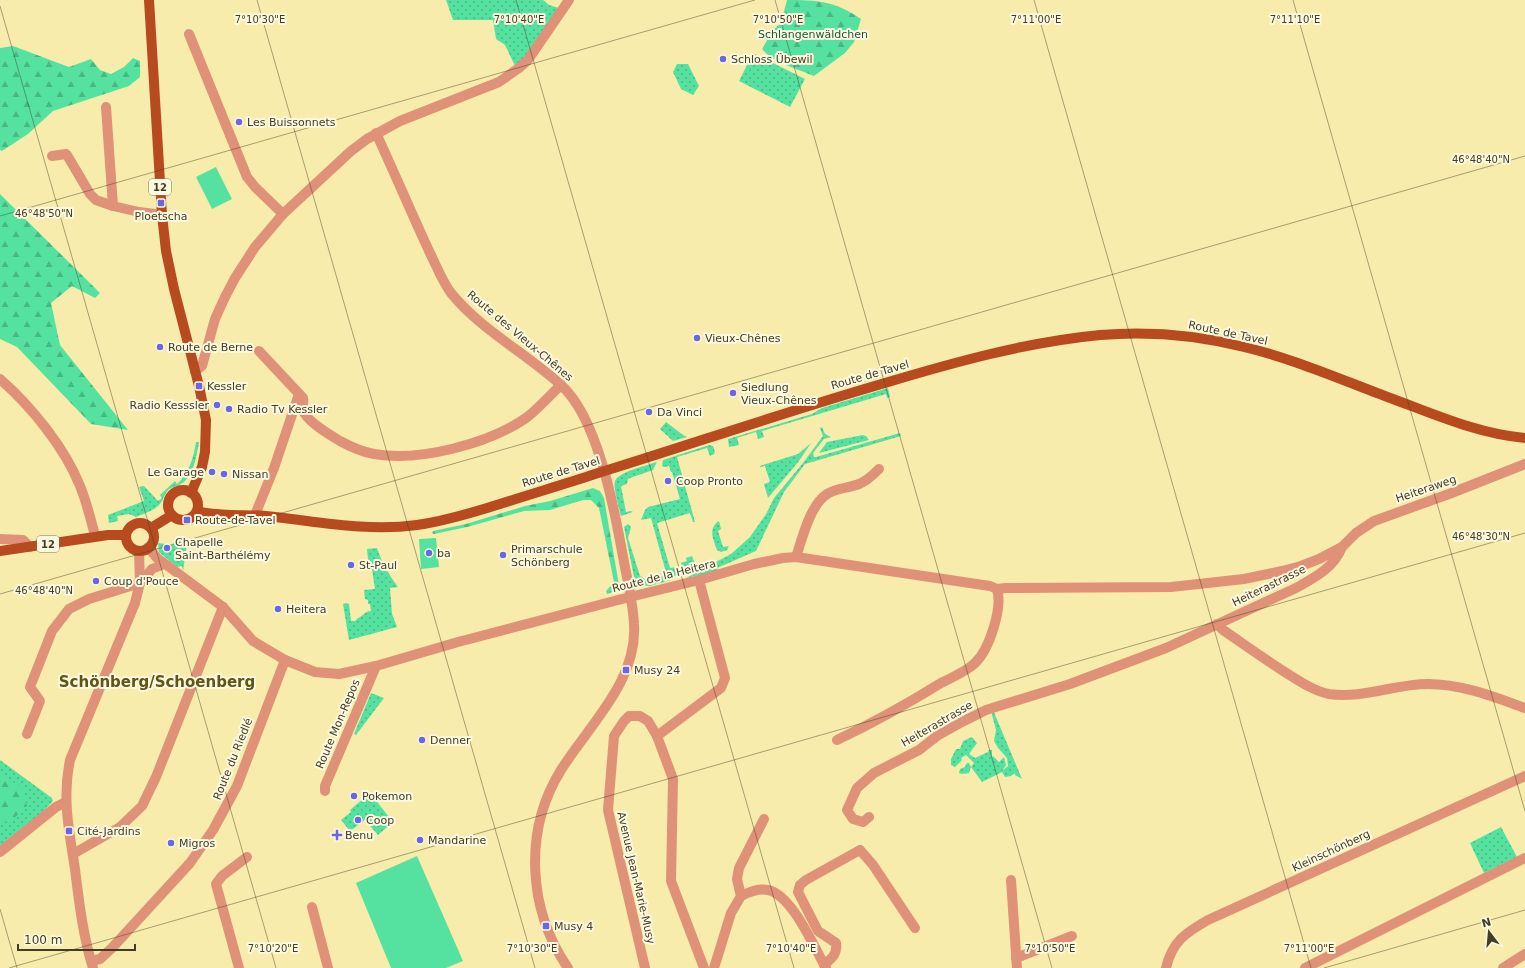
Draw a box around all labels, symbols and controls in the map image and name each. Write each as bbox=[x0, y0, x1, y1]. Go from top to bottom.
text: 7°10'30"E bbox=[235, 14, 285, 25]
text: 7°10'40"E bbox=[494, 14, 544, 25]
text: 7°10'50"E bbox=[753, 14, 803, 25]
text: 7°11'00"E bbox=[1011, 14, 1061, 25]
text: 7°11'10"E bbox=[1270, 14, 1320, 25]
park label: Schlangenwäldchen bbox=[758, 28, 868, 41]
place label: Schloss Übewil bbox=[731, 53, 813, 66]
marker: Schloss Übewil bbox=[718, 54, 728, 64]
place label: Les Buissonnets bbox=[247, 116, 336, 129]
marker: Les Buissonnets bbox=[234, 117, 244, 127]
text: 46°48'40"N bbox=[1452, 154, 1510, 165]
road number: 12 bbox=[149, 179, 171, 195]
marker: Ploetscha bbox=[156, 198, 166, 208]
text: 46°48'50"N bbox=[15, 208, 73, 219]
place label: Ploetscha bbox=[135, 210, 188, 223]
street label: Route des Vieux-Chênes bbox=[465, 288, 576, 384]
street label: Route de Tavel bbox=[1187, 318, 1269, 348]
place label: Vieux-Chênes bbox=[705, 332, 781, 345]
marker: Vieux-Chênes bbox=[692, 333, 702, 343]
place label: Route de Berne bbox=[168, 341, 253, 354]
marker: Route de Berne bbox=[155, 342, 165, 352]
street label: Route de Tavel bbox=[829, 358, 911, 392]
place label: Kessler bbox=[207, 380, 247, 393]
marker: Kessler bbox=[194, 381, 204, 391]
place label: Siedlung Vieux-Chênes bbox=[741, 381, 817, 407]
marker: Siedlung Vieux-Chênes bbox=[728, 388, 738, 398]
place label: Radio Kesssler bbox=[130, 399, 209, 412]
marker: Radio Kesssler bbox=[212, 400, 222, 410]
place label: Radio Tv Kessler bbox=[237, 403, 328, 416]
marker: Radio Tv Kessler bbox=[224, 404, 234, 414]
place label: Da Vinci bbox=[657, 406, 702, 419]
marker: Da Vinci bbox=[644, 407, 654, 417]
street label: Route de Tavel bbox=[521, 454, 601, 490]
place label: Le Garage bbox=[148, 466, 204, 479]
marker: Le Garage bbox=[207, 467, 217, 477]
place label: Nissan bbox=[232, 468, 268, 481]
marker: Nissan bbox=[219, 469, 229, 479]
street label: Heiteraweg bbox=[1394, 473, 1458, 505]
place label: Coop Pronto bbox=[676, 475, 743, 488]
marker: Coop Pronto bbox=[663, 476, 673, 486]
place label: Route-de-Tavel bbox=[195, 514, 276, 527]
marker: Route-de-Tavel bbox=[182, 515, 192, 525]
text: 46°48'30"N bbox=[1452, 531, 1510, 542]
road number: 12 bbox=[37, 536, 59, 552]
place label: Chapelle Saint-Barthélémy bbox=[175, 536, 271, 562]
marker: Chapelle Saint-Barthélémy bbox=[162, 543, 172, 553]
place label: Primarschule Schönberg bbox=[511, 543, 583, 569]
place label: ba bbox=[437, 547, 451, 560]
marker: ba bbox=[424, 548, 434, 558]
marker: Primarschule Schönberg bbox=[498, 550, 508, 560]
street label: Route de la Heitera bbox=[611, 557, 717, 595]
place label: St-Paul bbox=[359, 559, 397, 572]
marker: St-Paul bbox=[346, 560, 356, 570]
street label: Heiterastrasse bbox=[1230, 563, 1308, 609]
place label: Coup d'Pouce bbox=[104, 575, 179, 588]
marker: Coup d'Pouce bbox=[91, 576, 101, 586]
text: 46°48'40"N bbox=[15, 585, 73, 596]
place label: Heitera bbox=[286, 603, 326, 616]
marker: Heitera bbox=[273, 604, 283, 614]
place label: Musy 24 bbox=[634, 664, 680, 677]
marker: Musy 24 bbox=[621, 665, 631, 675]
district label: Schönberg/Schoenberg bbox=[59, 673, 255, 691]
street label: Route Mon-Repos bbox=[313, 677, 363, 771]
street label: Heiterastrasse bbox=[899, 698, 975, 750]
street label: Route du Riedlé bbox=[211, 716, 255, 802]
place label: Denner bbox=[430, 734, 471, 747]
marker: Denner bbox=[417, 735, 427, 745]
place label: Pokemon bbox=[362, 790, 412, 803]
marker: Pokemon bbox=[349, 791, 359, 801]
street label: Avenue Jean-Marie-Musy bbox=[614, 811, 658, 946]
place label: Coop bbox=[366, 814, 394, 827]
marker: Coop bbox=[353, 815, 363, 825]
place label: Cité-Jardins bbox=[77, 825, 141, 838]
marker: Cité-Jardins bbox=[64, 826, 74, 836]
street label: Kleinschönberg bbox=[1290, 827, 1372, 875]
place label: Benu bbox=[345, 829, 373, 842]
marker: Benu bbox=[332, 830, 342, 840]
place label: Mandarine bbox=[428, 834, 486, 847]
marker: Mandarine bbox=[415, 835, 425, 845]
place label: Migros bbox=[179, 837, 216, 850]
marker: Migros bbox=[166, 838, 176, 848]
north arrow bbox=[1469, 912, 1509, 952]
text: N bbox=[1480, 915, 1493, 930]
place label: Musy 4 bbox=[554, 920, 593, 933]
marker: Musy 4 bbox=[541, 921, 551, 931]
scale bar bbox=[18, 926, 135, 952]
text: 100 m bbox=[24, 933, 62, 947]
text: 7°10'20"E bbox=[248, 943, 298, 954]
text: 7°10'30"E bbox=[507, 943, 557, 954]
text: 7°10'40"E bbox=[766, 943, 816, 954]
text: 7°10'50"E bbox=[1025, 943, 1075, 954]
text: 7°11'00"E bbox=[1284, 943, 1334, 954]

